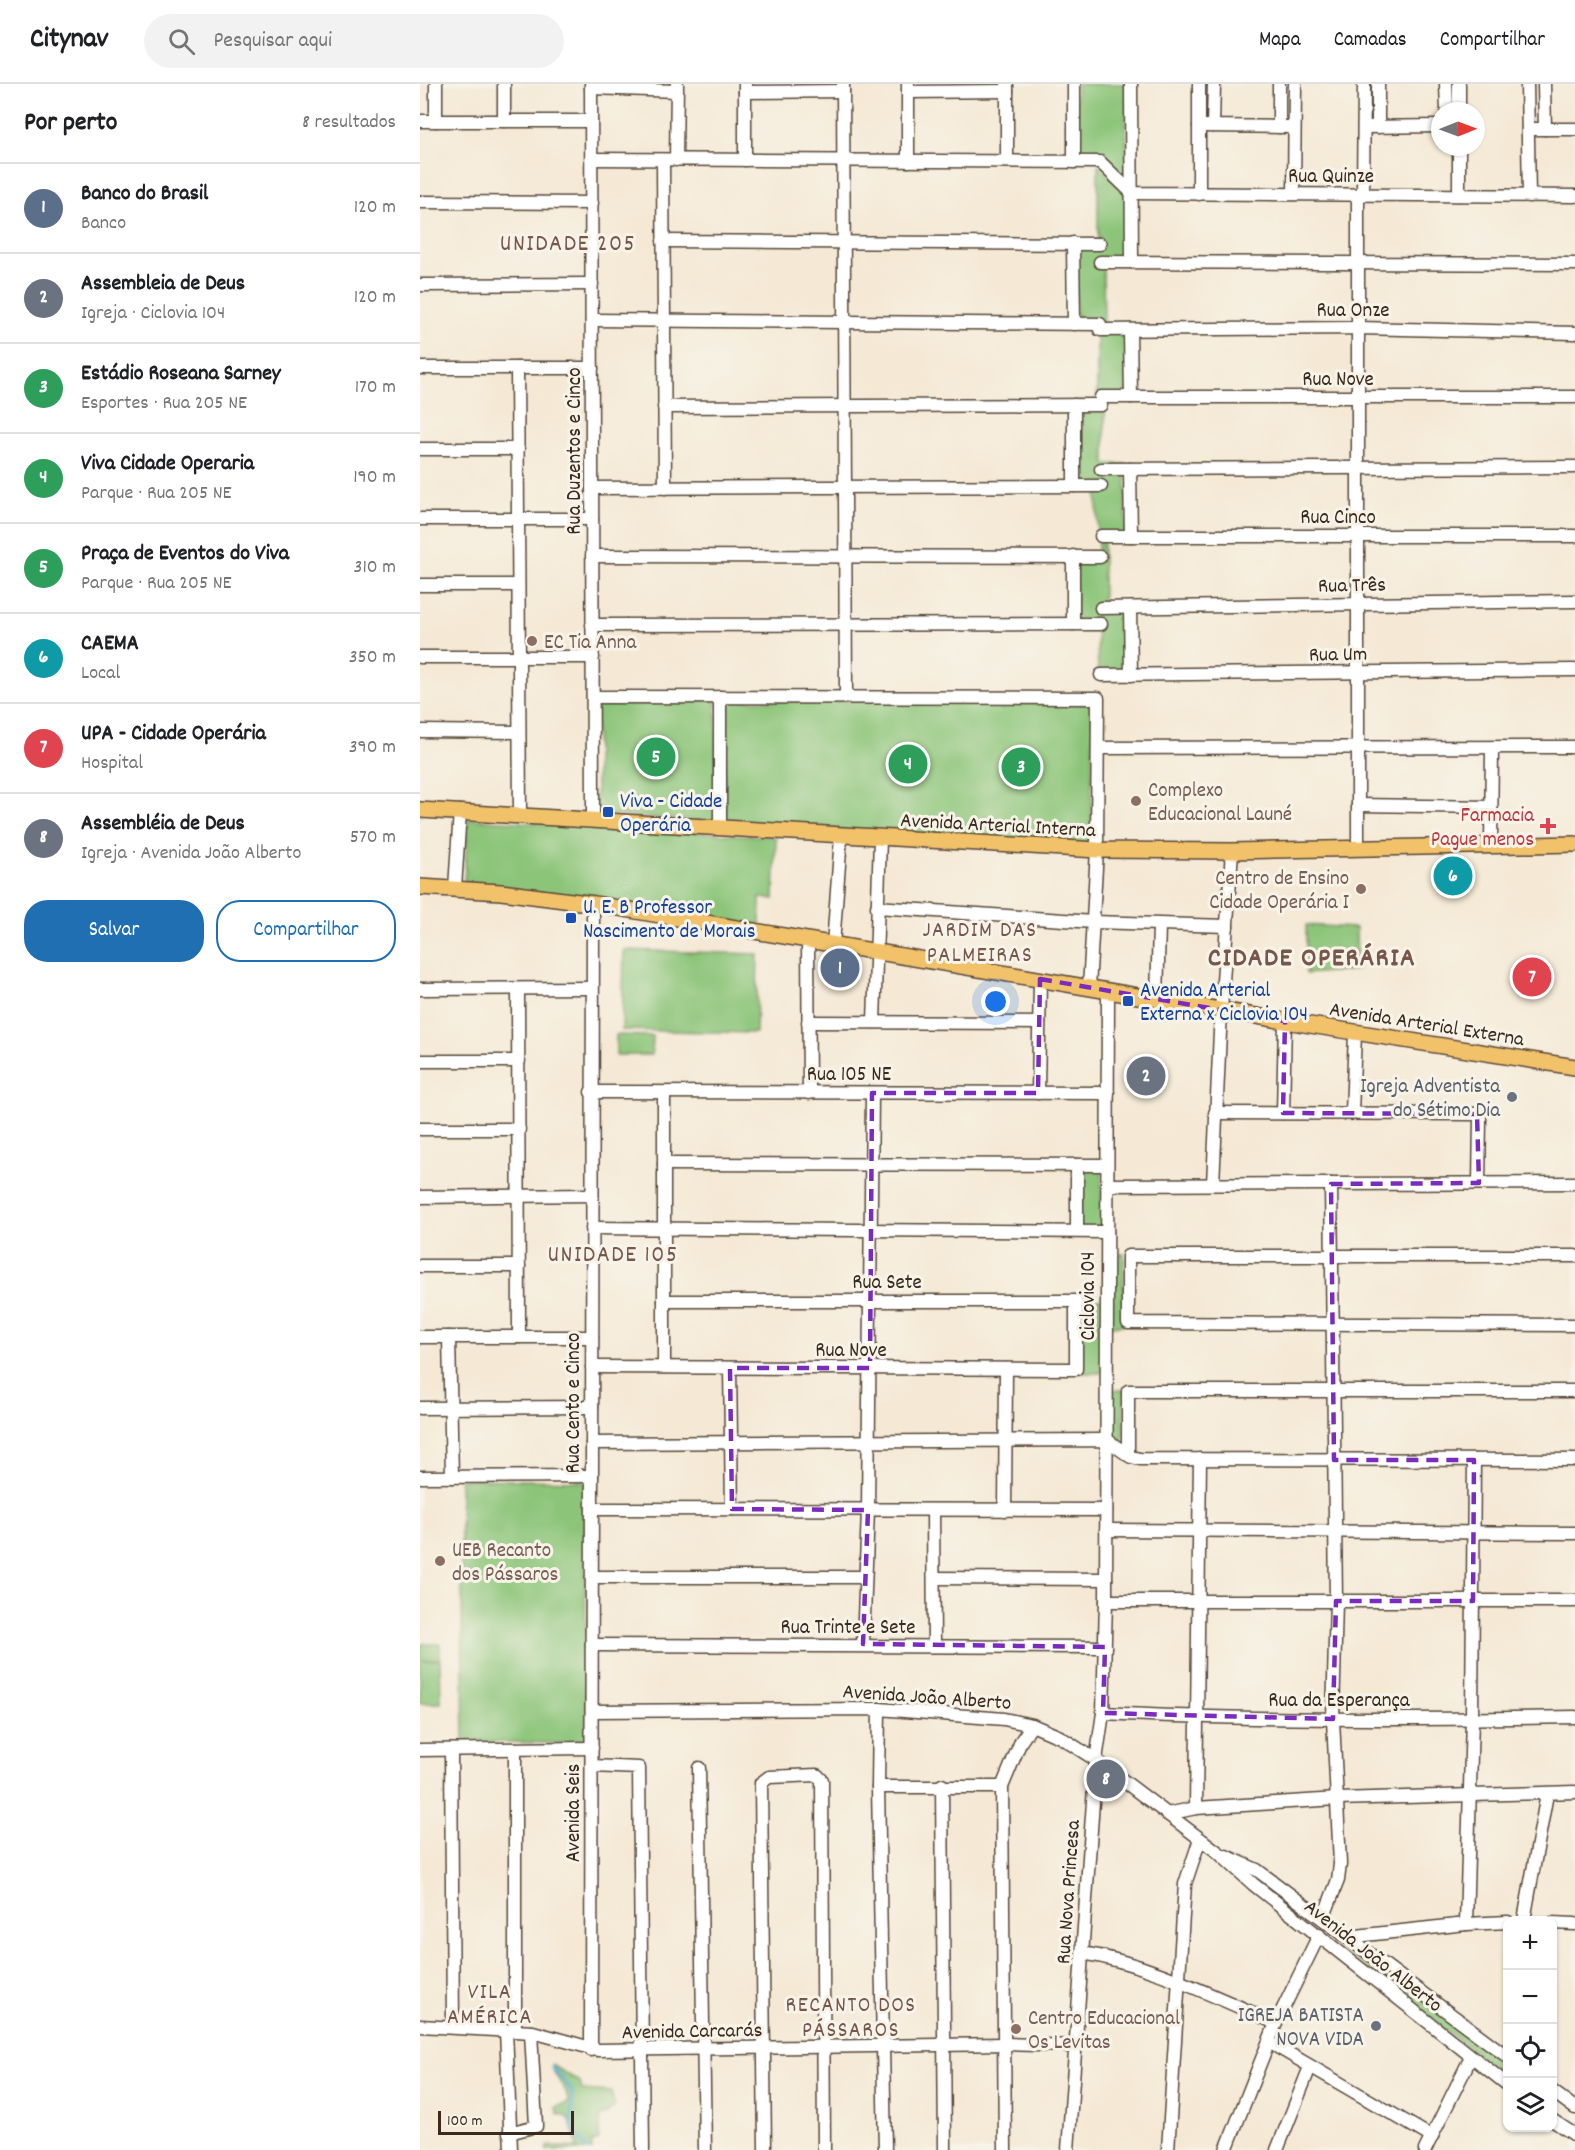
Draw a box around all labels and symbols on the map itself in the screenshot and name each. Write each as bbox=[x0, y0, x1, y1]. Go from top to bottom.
north arrow bbox=[1431, 102, 1485, 156]
street label: Rua Quinze bbox=[1288, 163, 1374, 193]
district label: UNIDADE 205 bbox=[500, 228, 636, 262]
street label: Rua Onze bbox=[1317, 297, 1389, 327]
street label: Rua Nove bbox=[1302, 366, 1374, 396]
street label: Rua Duzentos e Cinco bbox=[561, 367, 591, 535]
street label: Rua Cinco bbox=[1300, 504, 1376, 534]
street label: Rua Três bbox=[1318, 571, 1386, 603]
place label: EC Tia Anna bbox=[544, 629, 637, 659]
marker: EC Tia Anna bbox=[525, 634, 539, 648]
street label: Rua Um bbox=[1309, 640, 1368, 672]
pin: 5 bbox=[636, 734, 676, 780]
pin: 4 bbox=[888, 742, 928, 786]
pin: 3 bbox=[1002, 744, 1040, 790]
place label: Complexo Educacional Launé bbox=[1148, 777, 1292, 831]
place label: Viva - Cidade Operária bbox=[620, 788, 722, 842]
marker: Complexo Educacional Launé bbox=[1129, 794, 1143, 808]
place label: Farmacia Pague menos bbox=[1431, 802, 1535, 856]
marker: Viva - Cidade Operária bbox=[601, 805, 615, 819]
street label: Avenida Arterial Interna bbox=[899, 807, 1097, 847]
marker: Farmacia Pague menos bbox=[1539, 817, 1557, 835]
pin: 6 bbox=[1434, 854, 1472, 898]
place label: Centro de Ensino Cidade Operária I bbox=[1209, 865, 1349, 919]
marker: Centro de Ensino Cidade Operária I bbox=[1354, 882, 1368, 896]
place label: U. E. B Professor Nascimento de Morais bbox=[583, 894, 756, 948]
marker: U. E. B Professor Nascimento de Morais bbox=[564, 911, 578, 925]
district label: JARDIM DAS PALMEIRAS bbox=[923, 916, 1037, 972]
district label: CIDADE OPERÁRIA bbox=[1208, 940, 1416, 979]
pin: 1 bbox=[820, 946, 860, 990]
pin: 7 bbox=[1512, 954, 1552, 1000]
place label: Avenida Arterial Externa x Ciclovia 104 bbox=[1140, 977, 1308, 1031]
your location bbox=[981, 987, 1010, 1016]
marker: Avenida Arterial Externa x Ciclovia 104 bbox=[1121, 994, 1135, 1008]
street label: Avenida Arterial Externa bbox=[1327, 996, 1527, 1056]
pin: 2 bbox=[1126, 1054, 1166, 1098]
street label: Rua 105 NE bbox=[807, 1061, 892, 1091]
place label: Igreja Adventista do Sétimo Dia bbox=[1360, 1073, 1501, 1127]
marker: Igreja Adventista do Sétimo Dia bbox=[1505, 1090, 1519, 1104]
district label: UNIDADE 105 bbox=[547, 1239, 679, 1273]
street label: Ciclovia 104 bbox=[1075, 1251, 1105, 1341]
street label: Rua Sete bbox=[852, 1269, 922, 1299]
street label: Rua Cento e Cinco bbox=[560, 1333, 590, 1473]
street label: Rua Nove bbox=[815, 1337, 887, 1367]
place label: UEB Recanto dos Pássaros bbox=[452, 1537, 558, 1591]
marker: UEB Recanto dos Pássaros bbox=[433, 1554, 447, 1568]
street label: Rua Trinte e Sete bbox=[780, 1614, 916, 1644]
street label: Avenida João Alberto bbox=[842, 1678, 1012, 1720]
street label: Rua da Esperança bbox=[1268, 1687, 1411, 1717]
pin: 8 bbox=[1086, 1756, 1126, 1802]
street label: Avenida Seis bbox=[560, 1764, 590, 1862]
street label: Rua Nova Princesa bbox=[1050, 1818, 1090, 1965]
street label: Avenida João Alberto bbox=[1296, 1894, 1448, 2021]
district label: VILA AMÉRICA bbox=[447, 1978, 533, 2034]
district label: RECANTO DOS PÁSSAROS bbox=[785, 1991, 917, 2047]
place label: IGREJA BATISTA NOVA VIDA bbox=[1238, 2002, 1364, 2056]
place label: Centro Educacional Os Levitas bbox=[1028, 2005, 1180, 2059]
street label: Avenida Carcarás bbox=[621, 2017, 763, 2049]
marker: IGREJA BATISTA NOVA VIDA bbox=[1369, 2019, 1383, 2033]
marker: Centro Educacional Os Levitas bbox=[1009, 2022, 1023, 2036]
scale bar bbox=[438, 2108, 574, 2136]

